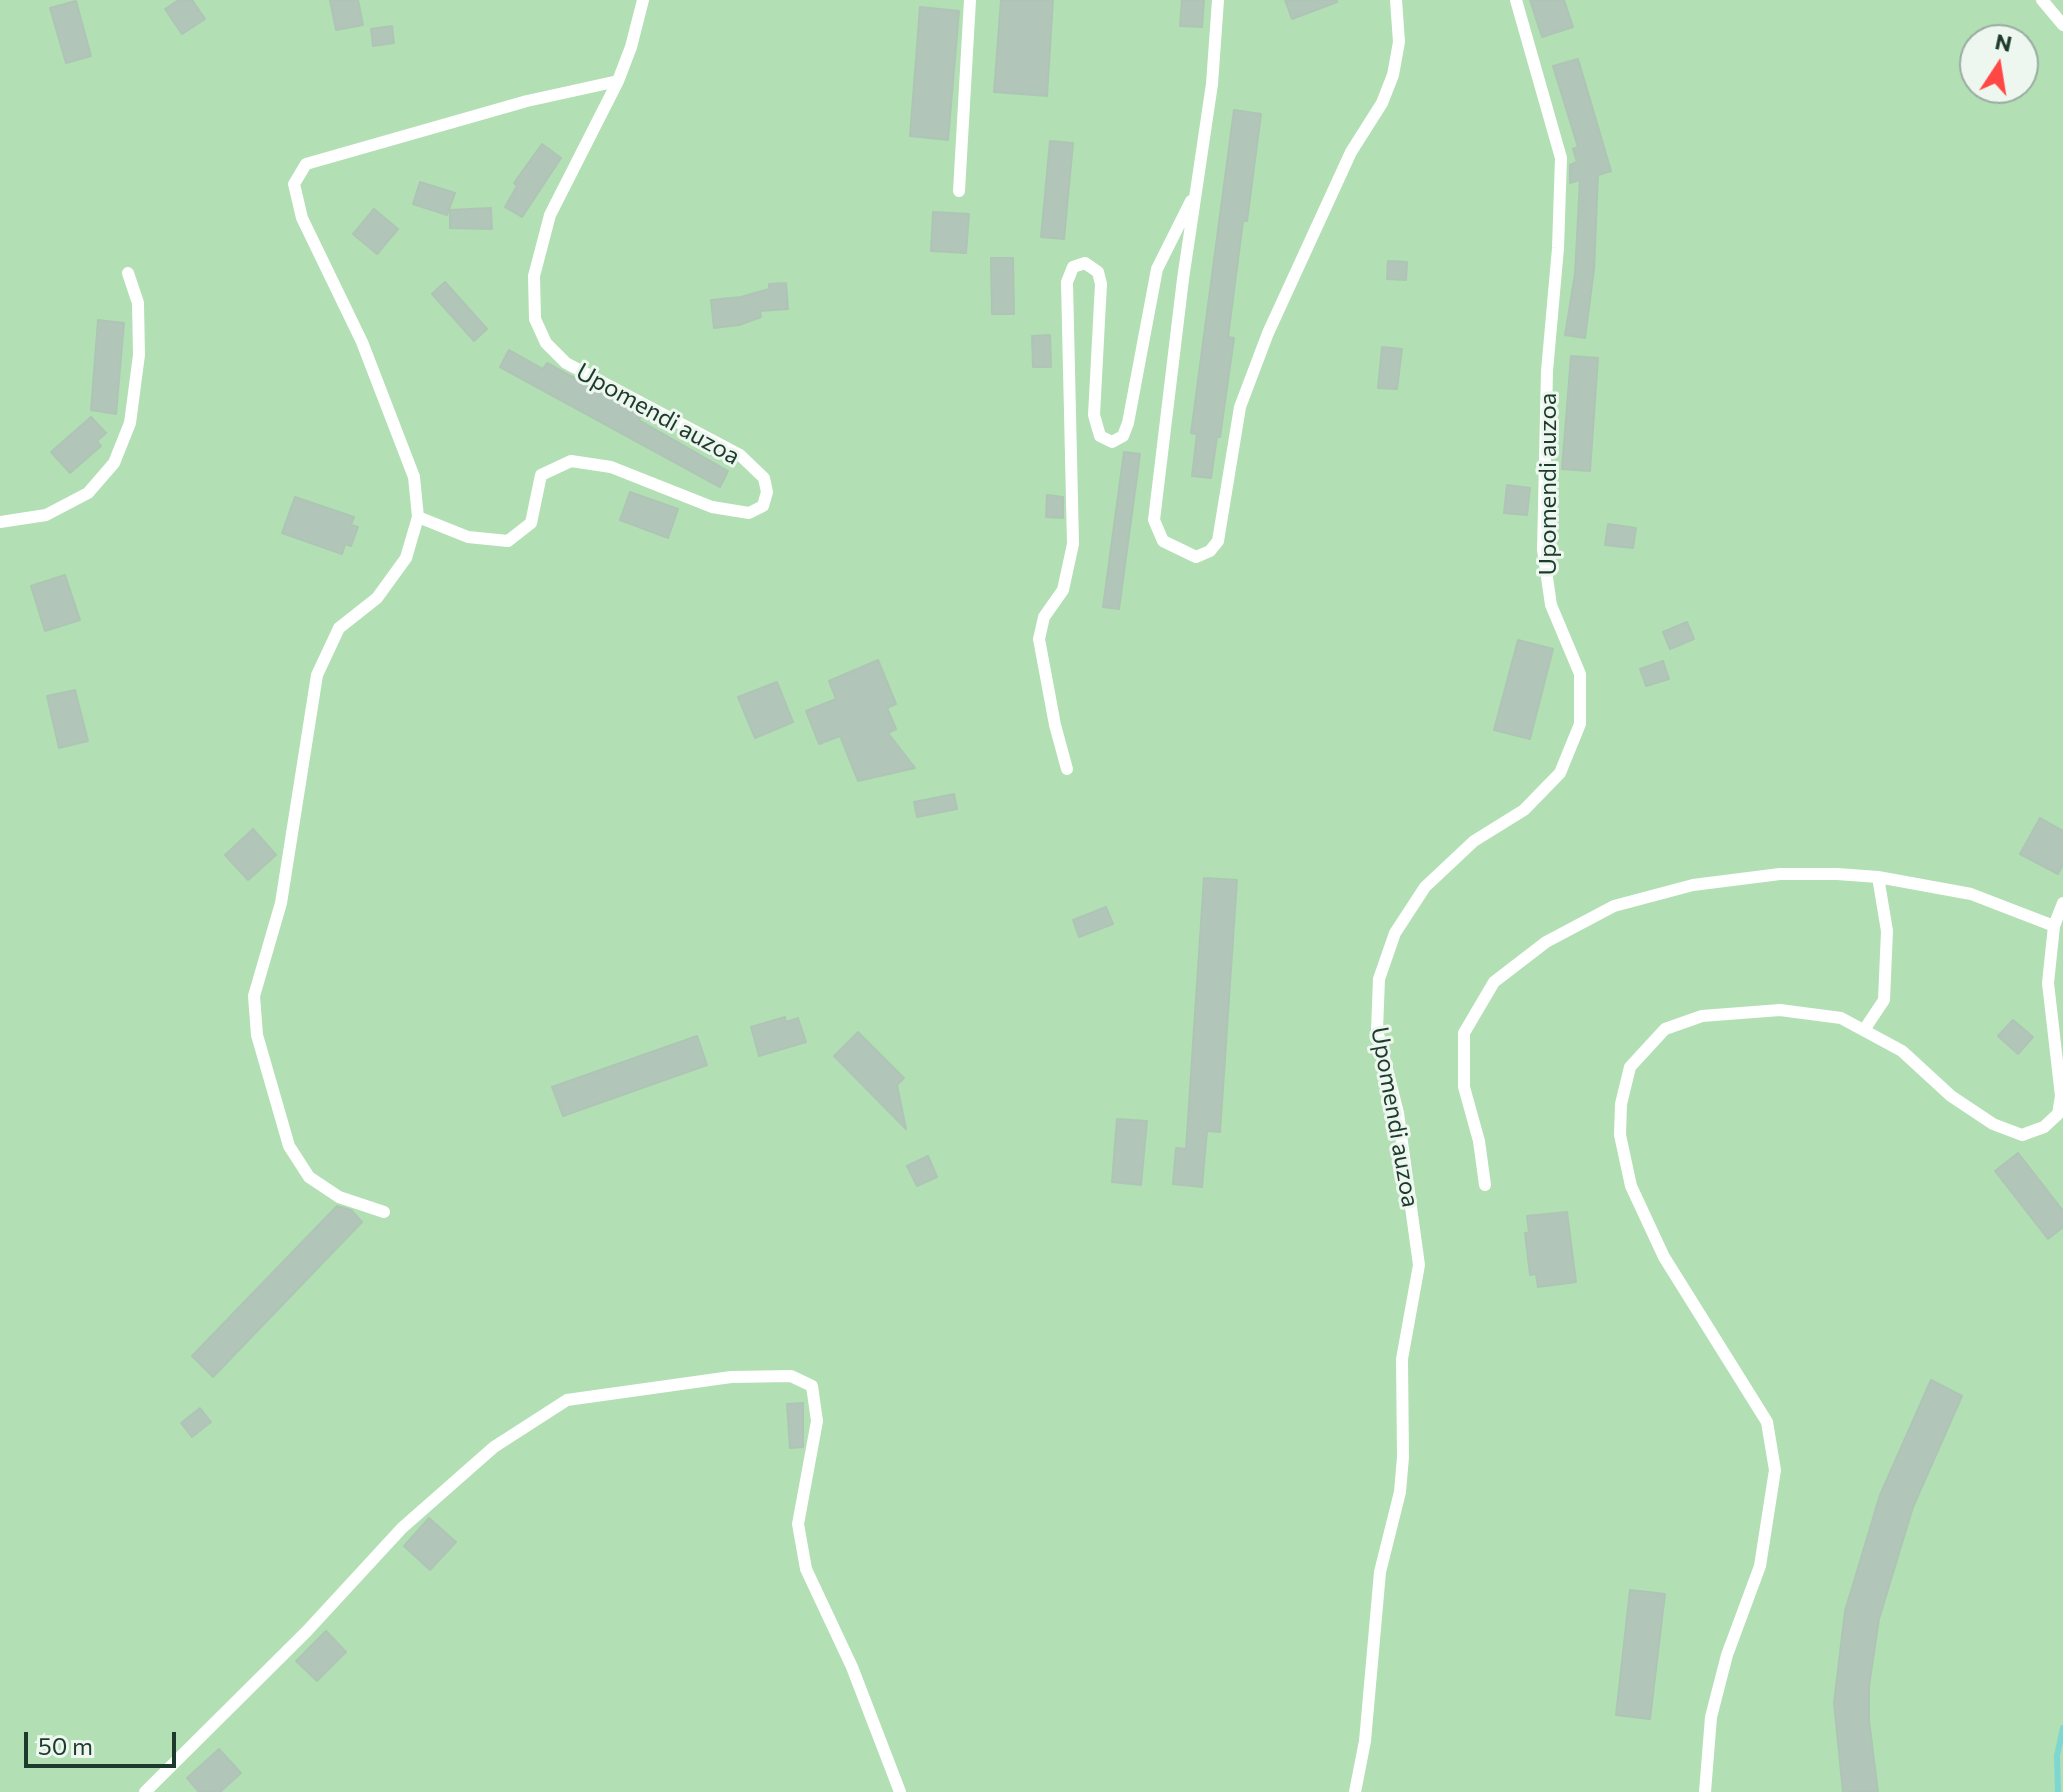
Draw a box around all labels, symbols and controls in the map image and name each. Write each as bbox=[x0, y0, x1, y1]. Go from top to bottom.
north arrow bbox=[1959, 24, 2039, 104]
text: N bbox=[1993, 27, 2015, 57]
street label: Upomendi auzoa bbox=[571, 357, 745, 471]
street label: Upomendi auzoa bbox=[1534, 393, 1562, 575]
street label: Upomendi auzoa bbox=[1365, 1024, 1425, 1210]
scale bar bbox=[28, 1716, 180, 1766]
text: 50 m bbox=[38, 1731, 93, 1760]

